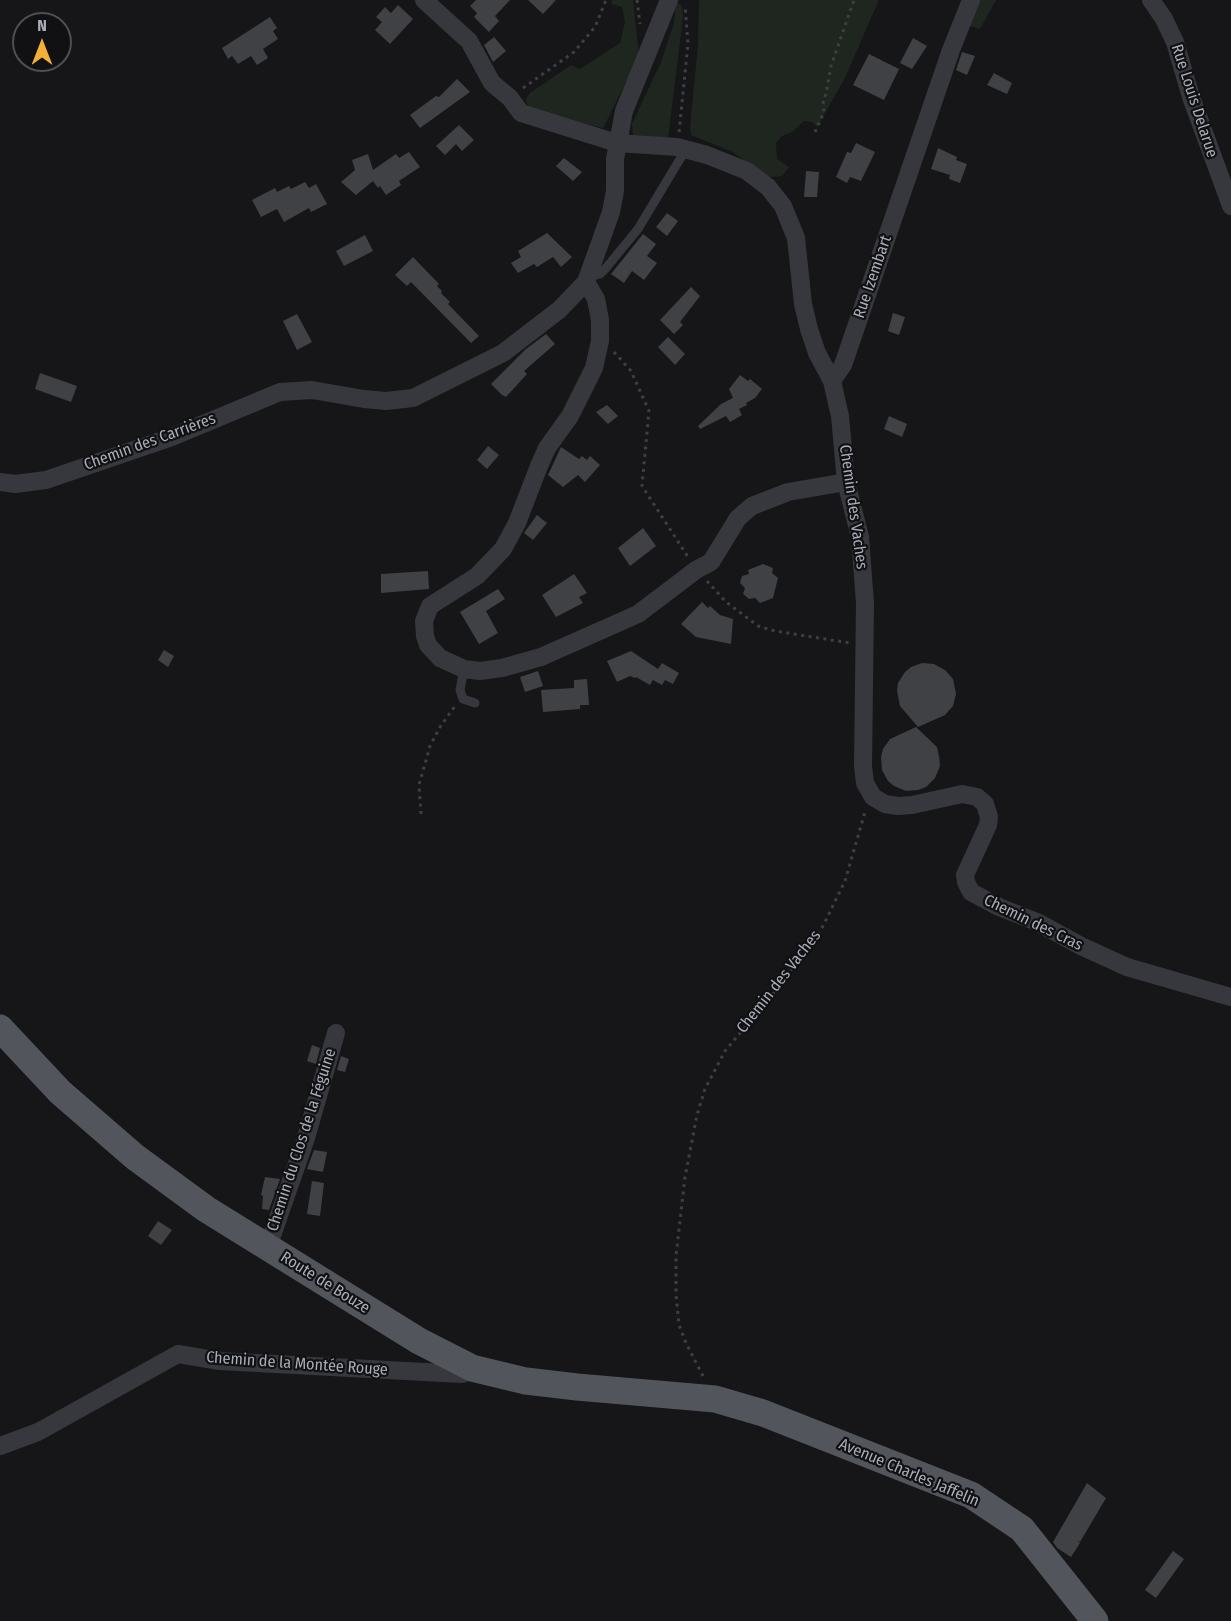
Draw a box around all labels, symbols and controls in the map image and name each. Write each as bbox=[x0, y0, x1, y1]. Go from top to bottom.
north arrow bbox=[12, 12, 72, 72]
text: N bbox=[37, 16, 47, 35]
street label: Rue Louis Delarue bbox=[1167, 42, 1221, 160]
street label: Rue Izembart bbox=[850, 233, 896, 321]
street label: Chemin des Carrières bbox=[82, 409, 218, 475]
street label: Chemin des Vaches bbox=[835, 444, 871, 570]
street label: Chemin des Cras bbox=[981, 891, 1085, 955]
street label: Chemin des Vaches bbox=[733, 927, 825, 1037]
street label: Chemin du Clos de la Féguine bbox=[263, 1046, 341, 1234]
street label: Route de Bouze bbox=[277, 1248, 373, 1318]
street label: Chemin de la Montée Rouge bbox=[206, 1348, 388, 1380]
street label: Avenue Charles Jaffelin bbox=[836, 1435, 982, 1511]

